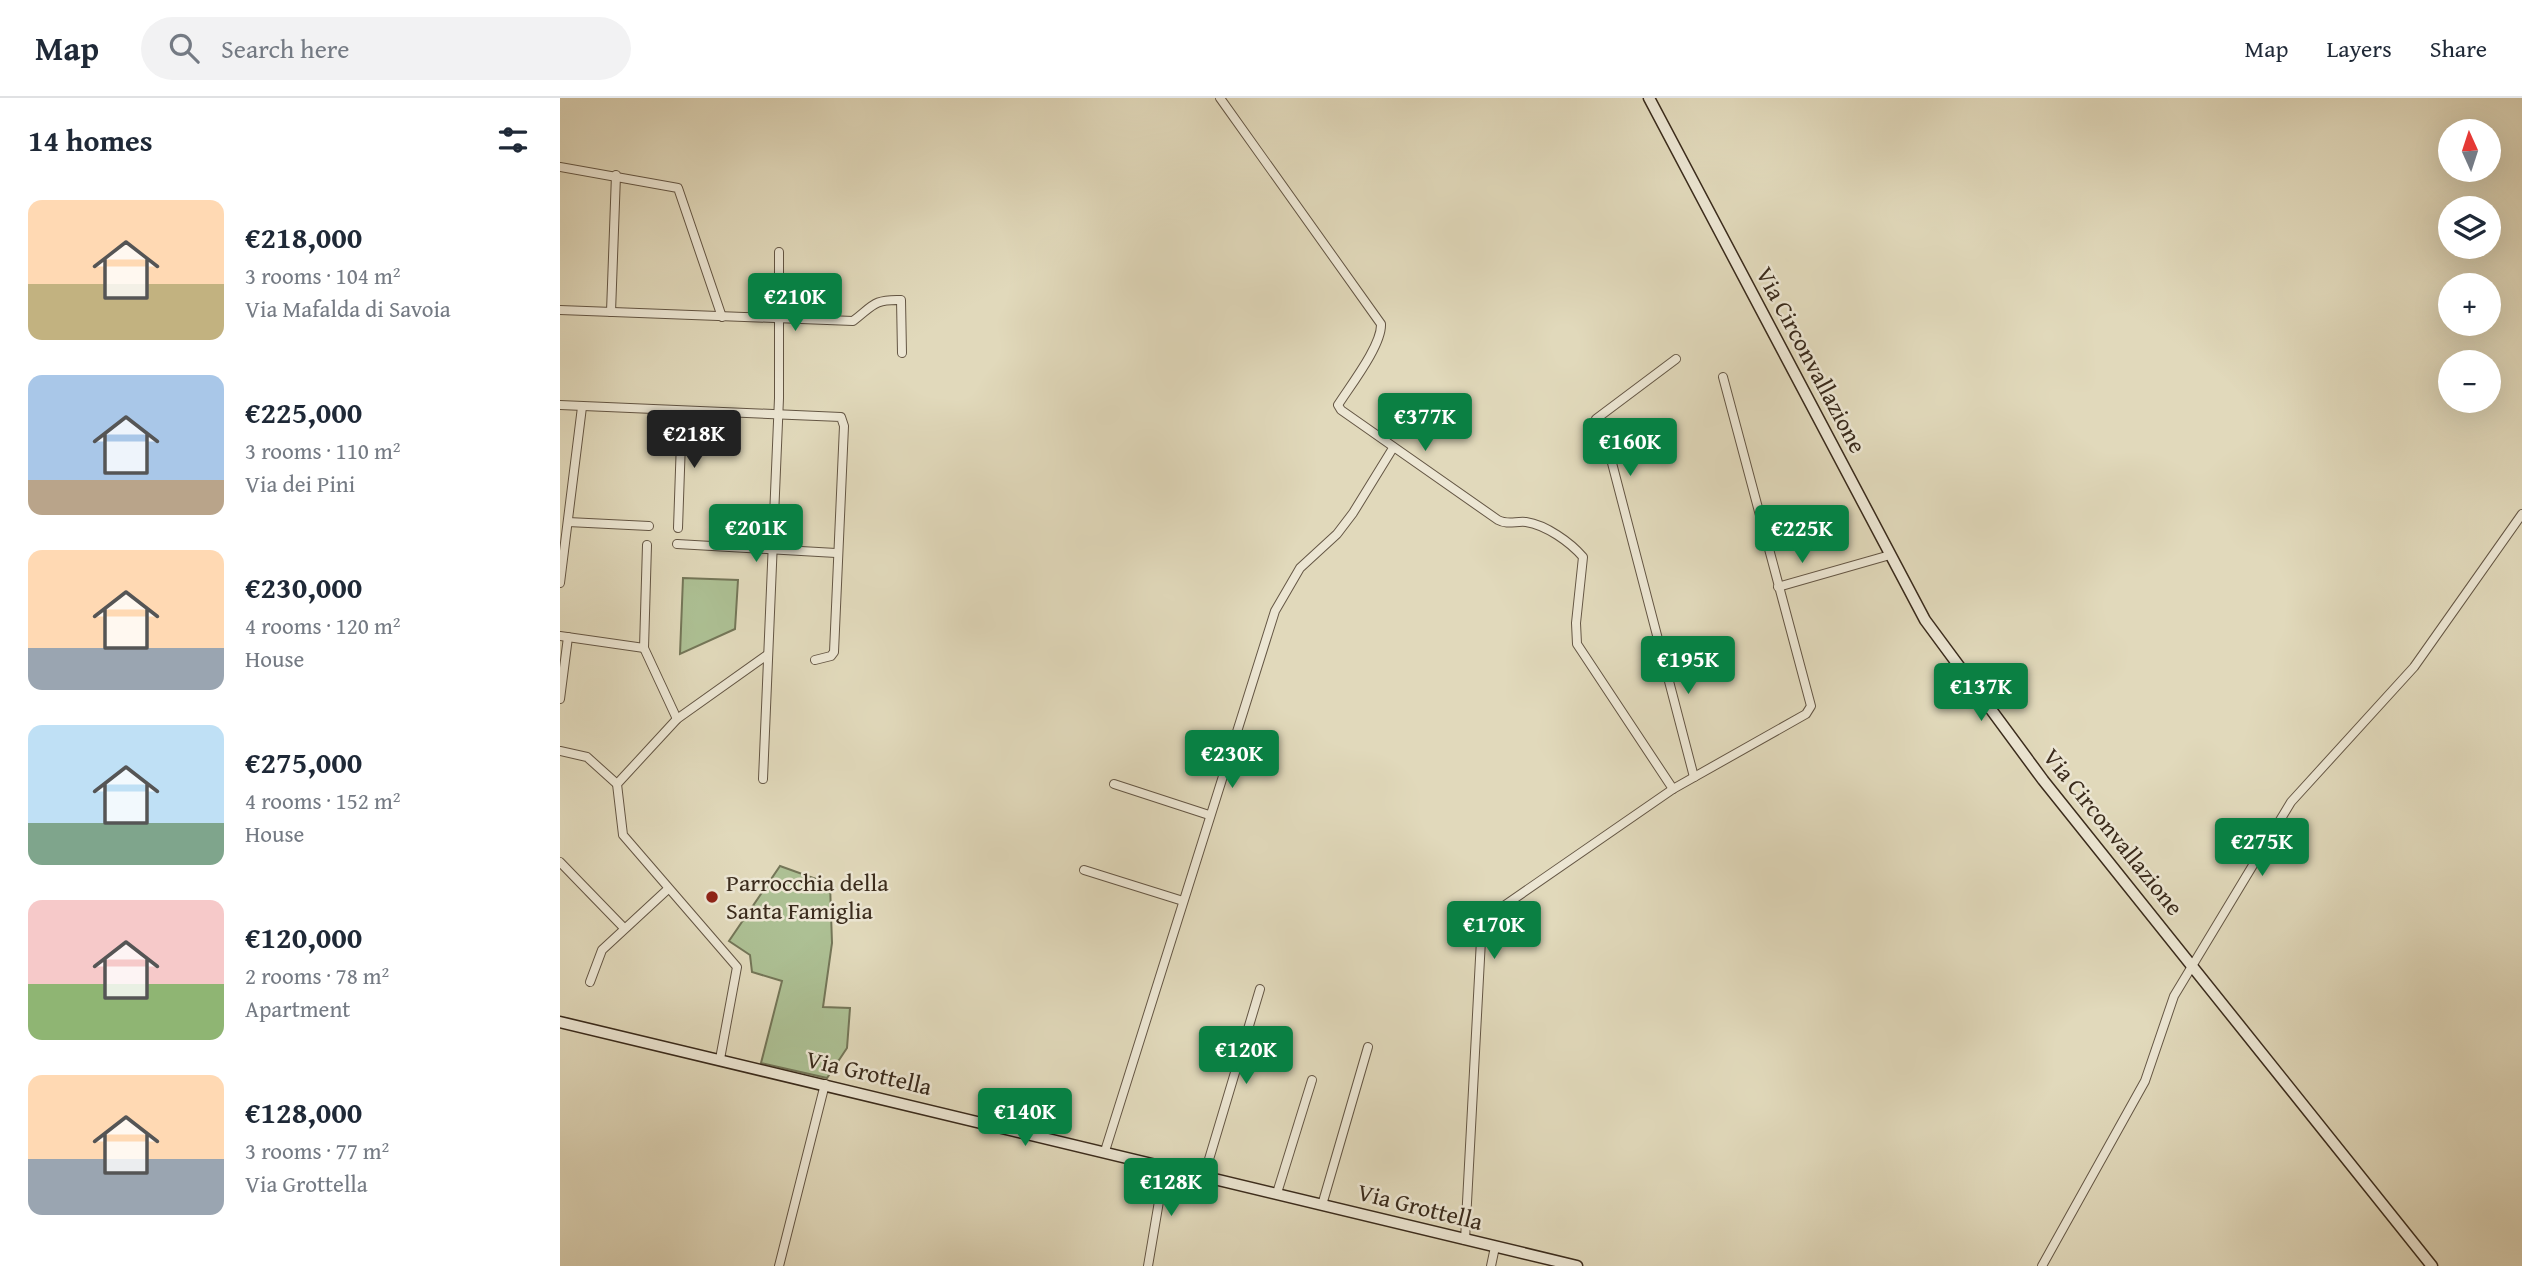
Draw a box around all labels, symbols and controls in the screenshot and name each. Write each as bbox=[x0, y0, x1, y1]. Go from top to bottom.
search box bbox=[141, 17, 631, 80]
text: Map bbox=[35, 24, 99, 72]
icon: search bbox=[165, 29, 203, 67]
text: Search here bbox=[221, 29, 349, 68]
text: Map bbox=[2245, 31, 2288, 66]
text: Layers bbox=[2326, 31, 2392, 66]
text: Share bbox=[2430, 31, 2487, 66]
text: 14 homes bbox=[28, 118, 153, 162]
north arrow bbox=[2438, 119, 2501, 182]
map controls bbox=[2438, 119, 2501, 413]
icon: filters bbox=[494, 121, 532, 159]
button: layers bbox=[2438, 196, 2501, 259]
text: €218,000 bbox=[245, 215, 362, 259]
icon: home bbox=[84, 228, 168, 312]
text: 3 rooms · 104 m² bbox=[245, 259, 400, 292]
street label: Via Circonvallazione bbox=[1747, 260, 1875, 459]
button: + bbox=[2438, 273, 2501, 336]
pin: €210K bbox=[746, 274, 844, 333]
text: €210K bbox=[764, 279, 826, 312]
text: Via Mafalda di Savoia bbox=[245, 292, 451, 325]
button: − bbox=[2438, 350, 2501, 413]
text: €225,000 bbox=[245, 390, 362, 434]
pin: €377K bbox=[1376, 394, 1474, 453]
text: €377K bbox=[1394, 399, 1456, 432]
icon: home bbox=[84, 403, 168, 487]
pin: €218K bbox=[645, 410, 743, 470]
text: €218K bbox=[663, 416, 725, 449]
pin: €160K bbox=[1581, 418, 1679, 478]
text: €160K bbox=[1599, 424, 1661, 457]
text: 3 rooms · 110 m² bbox=[245, 434, 400, 467]
text: Via dei Pini bbox=[245, 467, 355, 500]
pin: €201K bbox=[707, 504, 805, 564]
pin: €225K bbox=[1753, 505, 1851, 565]
text: €201K bbox=[725, 510, 787, 543]
text: €225K bbox=[1771, 511, 1833, 544]
text: €230,000 bbox=[245, 565, 362, 609]
icon: home bbox=[84, 578, 168, 662]
text: 4 rooms · 120 m² bbox=[245, 609, 400, 642]
pin: €195K bbox=[1639, 636, 1737, 696]
text: House bbox=[245, 642, 304, 675]
text: €195K bbox=[1657, 642, 1719, 675]
pin: €137K bbox=[1932, 664, 2030, 723]
text: €137K bbox=[1950, 669, 2012, 702]
pin: €230K bbox=[1183, 730, 1281, 790]
text: €230K bbox=[1201, 736, 1263, 769]
text: €275,000 bbox=[245, 740, 362, 784]
street label: Via Circonvallazione bbox=[2035, 740, 2192, 923]
icon: home bbox=[84, 753, 168, 837]
text: 4 rooms · 152 m² bbox=[245, 784, 400, 817]
text: House bbox=[245, 817, 304, 850]
pin: €275K bbox=[2213, 818, 2311, 878]
text: €275K bbox=[2231, 824, 2293, 857]
place label: Parrocchia della Santa Famiglia bbox=[726, 865, 889, 928]
marker: Parrocchia della Santa Famiglia bbox=[704, 889, 720, 905]
pin: €170K bbox=[1445, 902, 1543, 961]
text: €170K bbox=[1463, 907, 1525, 940]
text: €120,000 bbox=[245, 915, 362, 959]
icon: home bbox=[84, 928, 168, 1012]
text: 2 rooms · 78 m² bbox=[245, 959, 389, 992]
text: Apartment bbox=[245, 992, 350, 1025]
pin: €120K bbox=[1197, 1026, 1295, 1086]
text: €120K bbox=[1215, 1032, 1277, 1065]
street label: Via Grottella bbox=[803, 1041, 936, 1104]
pin: €140K bbox=[976, 1088, 1074, 1148]
text: €128,000 bbox=[245, 1090, 362, 1134]
text: €140K bbox=[994, 1094, 1056, 1127]
icon: home bbox=[84, 1103, 168, 1187]
text: 3 rooms · 77 m² bbox=[245, 1134, 389, 1167]
pin: €128K bbox=[1122, 1158, 1220, 1218]
text: €128K bbox=[1140, 1164, 1202, 1197]
text: Via Grottella bbox=[245, 1167, 368, 1200]
street label: Via Grottella bbox=[1354, 1174, 1487, 1239]

